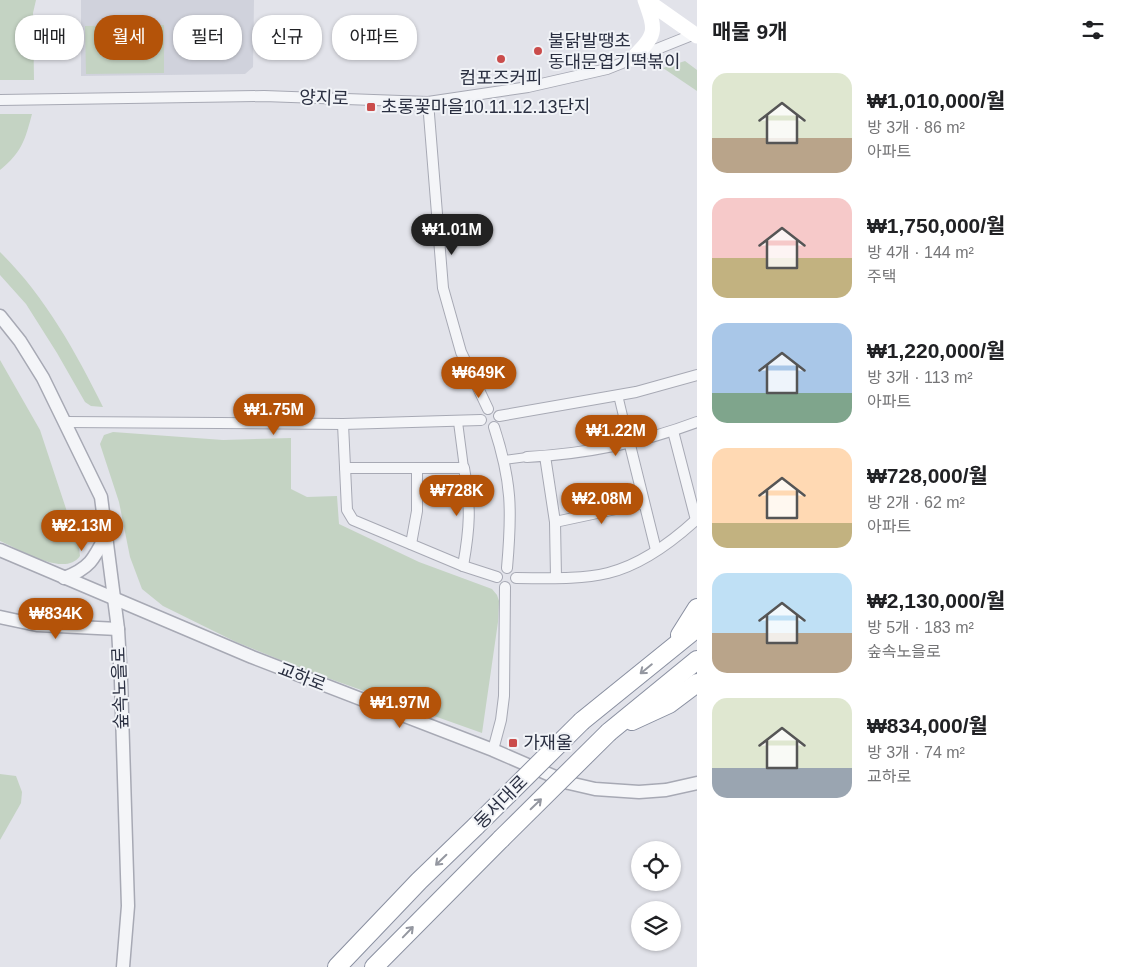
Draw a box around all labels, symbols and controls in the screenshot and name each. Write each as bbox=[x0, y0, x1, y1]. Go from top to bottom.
chip: 매매 bbox=[15, 15, 84, 60]
chip: 월세 bbox=[94, 15, 163, 60]
chip: 필터 bbox=[173, 15, 242, 60]
chip: 신규 bbox=[252, 15, 322, 60]
chip: 아파트 bbox=[332, 15, 417, 60]
icon: filters bbox=[1079, 16, 1107, 44]
text: 매물 9개 bbox=[712, 20, 787, 43]
place label: 불닭발땡초 동대문엽기떡볶이 bbox=[548, 31, 680, 72]
marker: 불닭발땡초 동대문엽기떡볶이 bbox=[532, 45, 544, 57]
marker: 컴포즈커피 bbox=[495, 53, 507, 65]
place label: 컴포즈커피 bbox=[460, 68, 542, 88]
street label: 양지로 bbox=[299, 87, 349, 109]
text: ₩1,010,000/월 bbox=[867, 89, 1005, 112]
icon: home bbox=[752, 93, 812, 153]
place label: 초롱꽃마을10.11.12.13단지 bbox=[381, 97, 591, 117]
marker: 초롱꽃마을10.11.12.13단지 bbox=[365, 101, 377, 113]
text: 방 3개 · 86 m² bbox=[867, 119, 965, 136]
text: 아파트 bbox=[867, 143, 911, 160]
pin: ₩1.01M bbox=[411, 214, 493, 256]
text: ₩1,750,000/월 bbox=[867, 214, 1005, 237]
icon: home bbox=[752, 218, 812, 278]
text: ₩1.01M bbox=[422, 221, 482, 238]
text: 방 4개 · 144 m² bbox=[867, 244, 974, 261]
text: 주택 bbox=[867, 268, 896, 285]
text: ₩1,220,000/월 bbox=[867, 339, 1005, 362]
icon: home bbox=[752, 343, 812, 403]
pin: ₩649K bbox=[444, 356, 514, 399]
text: ₩649K bbox=[452, 364, 506, 381]
text: 방 3개 · 113 m² bbox=[867, 369, 973, 386]
text: 아파트 bbox=[867, 393, 911, 410]
pin: ₩1.75M bbox=[233, 394, 315, 436]
text: ₩1.75M bbox=[244, 401, 304, 418]
pin: ₩1.22M bbox=[575, 414, 657, 457]
text: ₩1.22M bbox=[586, 422, 646, 439]
text: ₩728,000/월 bbox=[867, 464, 988, 487]
icon: home bbox=[752, 468, 812, 528]
pin: ₩728K bbox=[422, 474, 492, 517]
text: ₩728K bbox=[430, 482, 484, 499]
pin: ₩2.08M bbox=[561, 482, 643, 525]
text: ₩2.08M bbox=[572, 490, 632, 507]
text: 방 2개 · 62 m² bbox=[867, 494, 965, 511]
pin: ₩2.13M bbox=[41, 510, 123, 552]
text: ₩2.13M bbox=[52, 517, 112, 534]
text: 아파트 bbox=[867, 518, 911, 535]
text: ₩2,130,000/월 bbox=[867, 589, 1005, 612]
icon: home bbox=[752, 593, 812, 653]
pin: ₩834K bbox=[21, 598, 91, 640]
text: ₩834K bbox=[29, 605, 83, 622]
text: 방 5개 · 183 m² bbox=[867, 619, 974, 636]
text: 숲속노을로 bbox=[867, 643, 941, 660]
street label: 숲속노을로 bbox=[109, 646, 131, 730]
street label: 교하로 bbox=[275, 659, 329, 695]
one-way arrow bbox=[639, 664, 652, 675]
pin: ₩1.97M bbox=[359, 686, 441, 729]
text: ₩1.97M bbox=[370, 694, 430, 711]
text: ₩834,000/월 bbox=[867, 714, 988, 737]
icon: home bbox=[752, 718, 812, 778]
place label: 가재울 bbox=[523, 733, 573, 753]
marker: 가재울 bbox=[507, 737, 519, 749]
text: 방 3개 · 74 m² bbox=[867, 744, 965, 761]
text: 교하로 bbox=[867, 768, 911, 785]
street label: 동서대로 bbox=[471, 772, 531, 832]
one-way arrow bbox=[530, 798, 542, 810]
map controls bbox=[631, 841, 681, 951]
button: locate bbox=[631, 841, 681, 891]
one-way arrow bbox=[435, 854, 447, 866]
button: layers bbox=[631, 901, 681, 951]
one-way arrow bbox=[402, 926, 415, 938]

